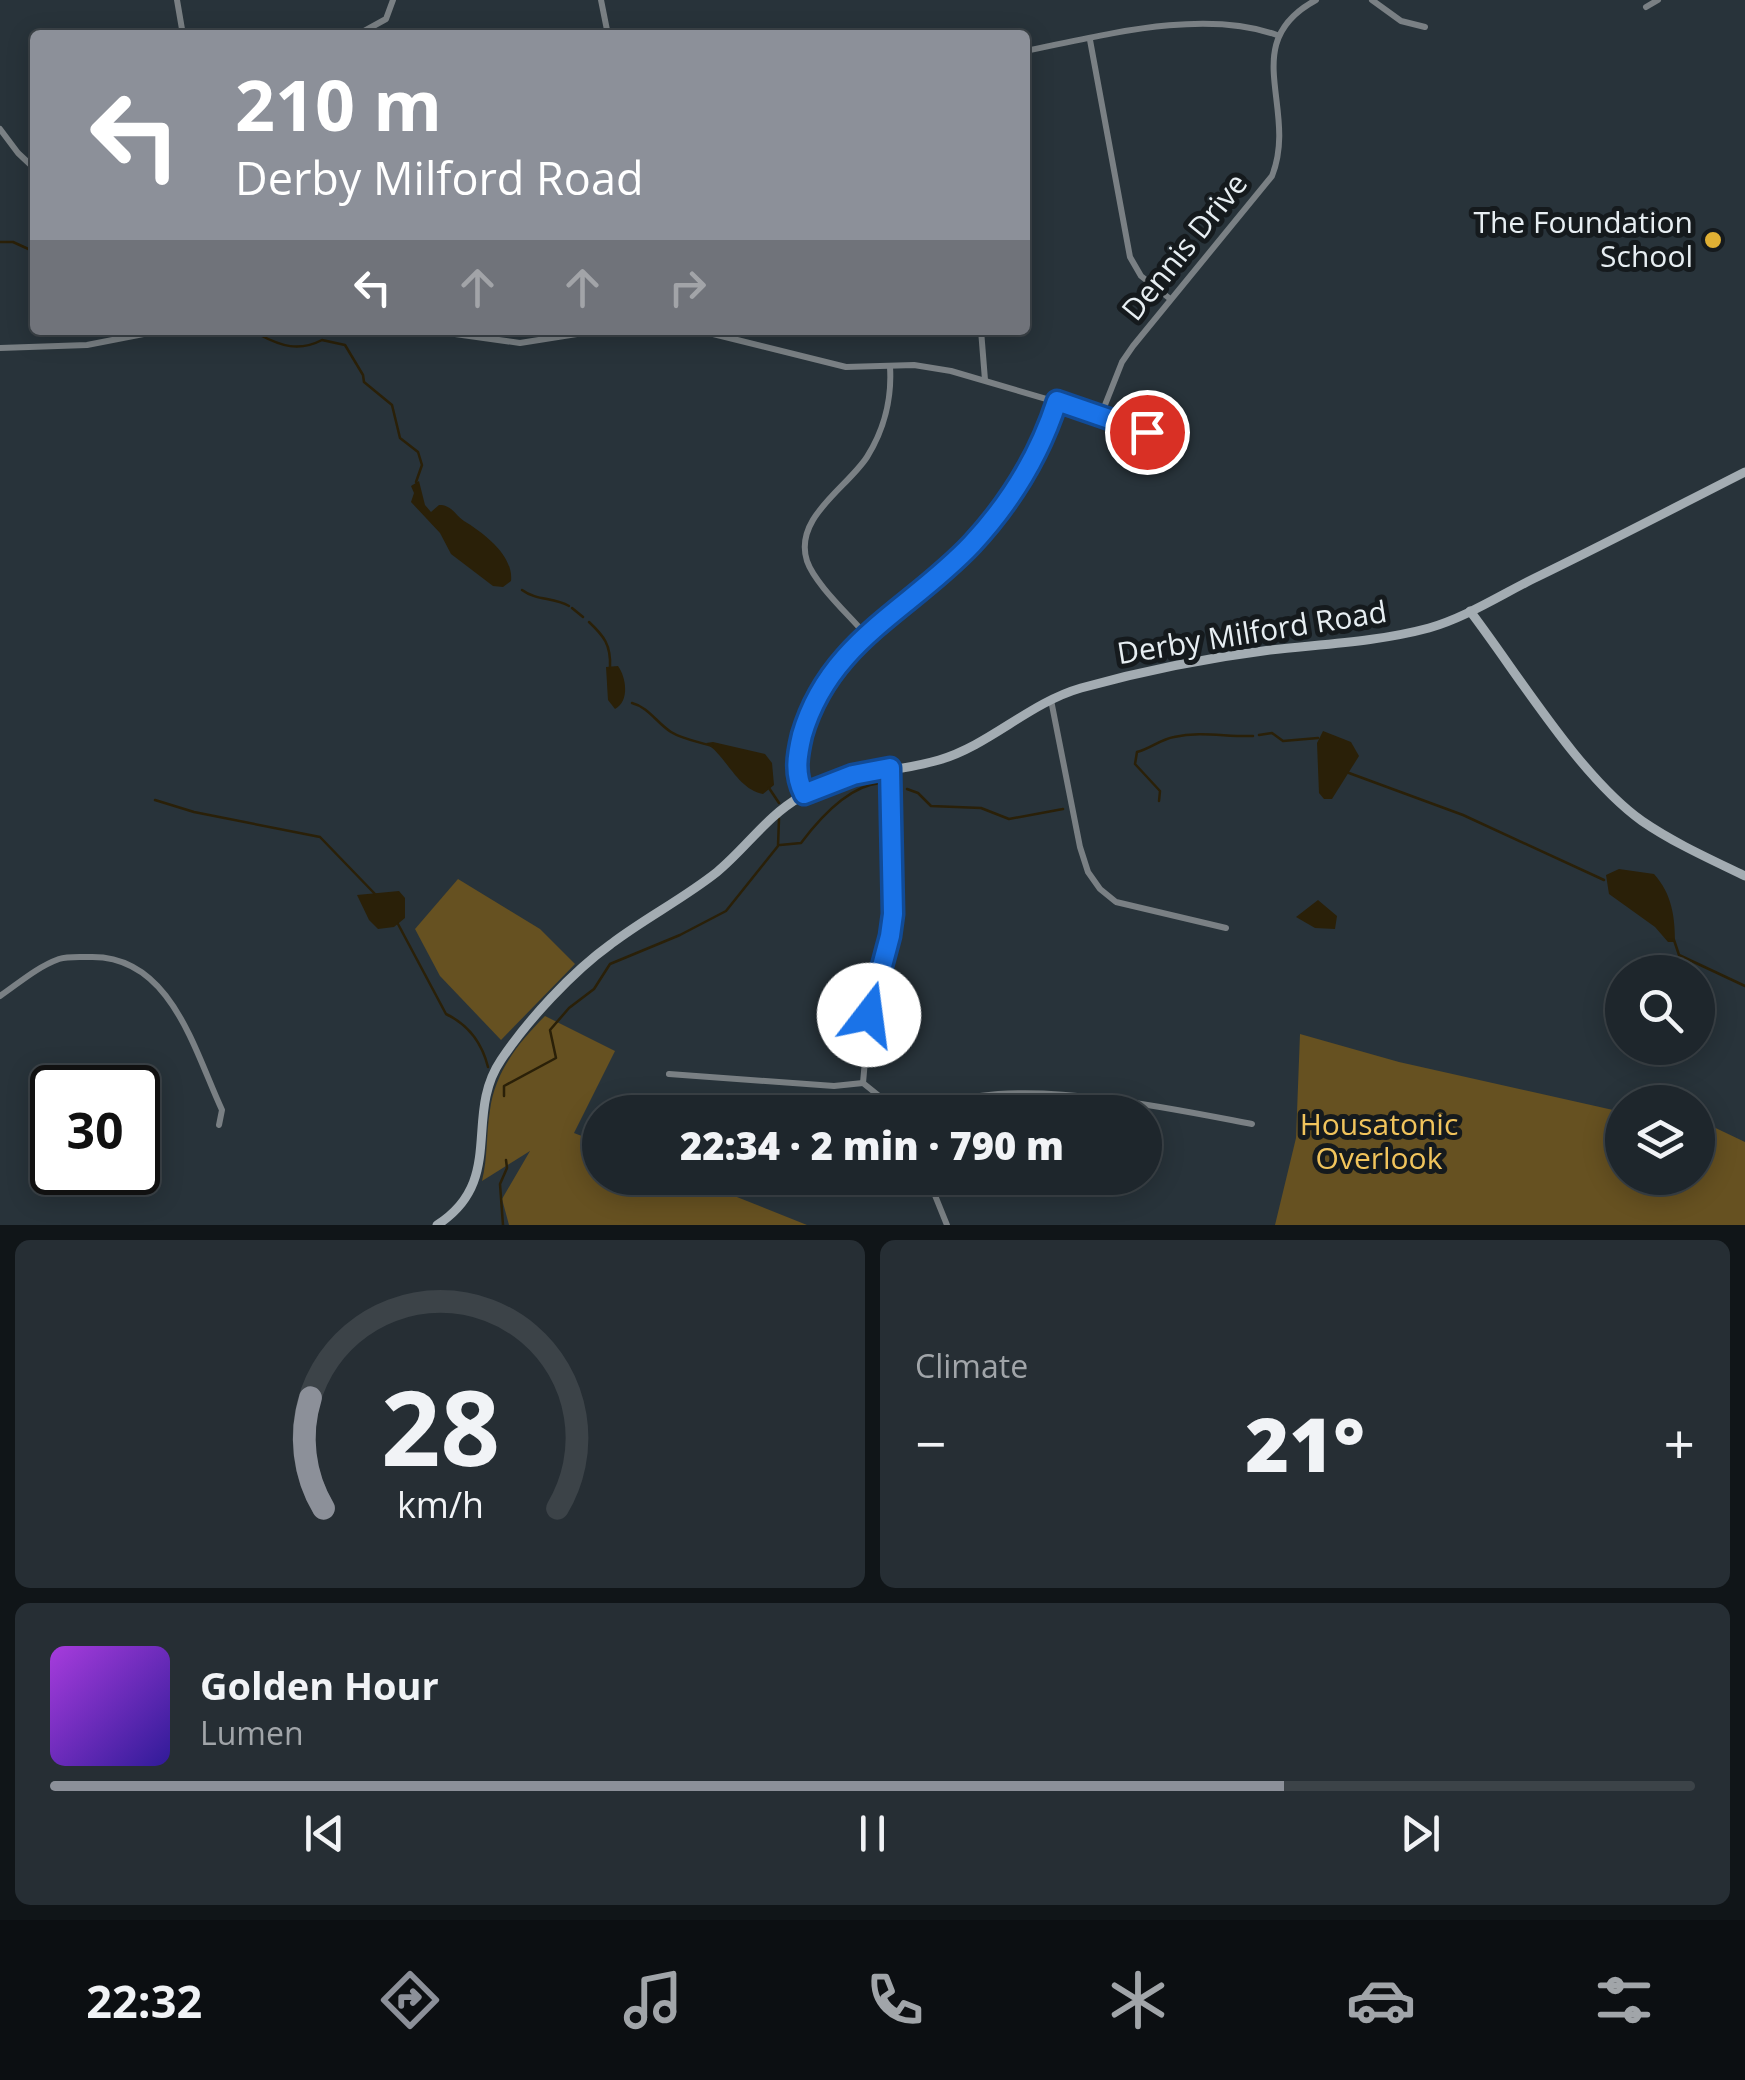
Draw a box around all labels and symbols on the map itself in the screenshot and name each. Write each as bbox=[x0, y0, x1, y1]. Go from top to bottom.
street label: Dennis Drive bbox=[1112, 164, 1256, 328]
place label: The Foundation School bbox=[1473, 201, 1693, 276]
marker: The Foundation School bbox=[1702, 229, 1724, 251]
pin bbox=[1105, 390, 1190, 475]
street label: Derby Milford Road bbox=[1114, 590, 1389, 673]
position arrow bbox=[817, 963, 921, 1067]
speed limit sign: 30 bbox=[30, 1065, 160, 1195]
park label: Housatonic Overlook bbox=[1300, 1103, 1458, 1178]

